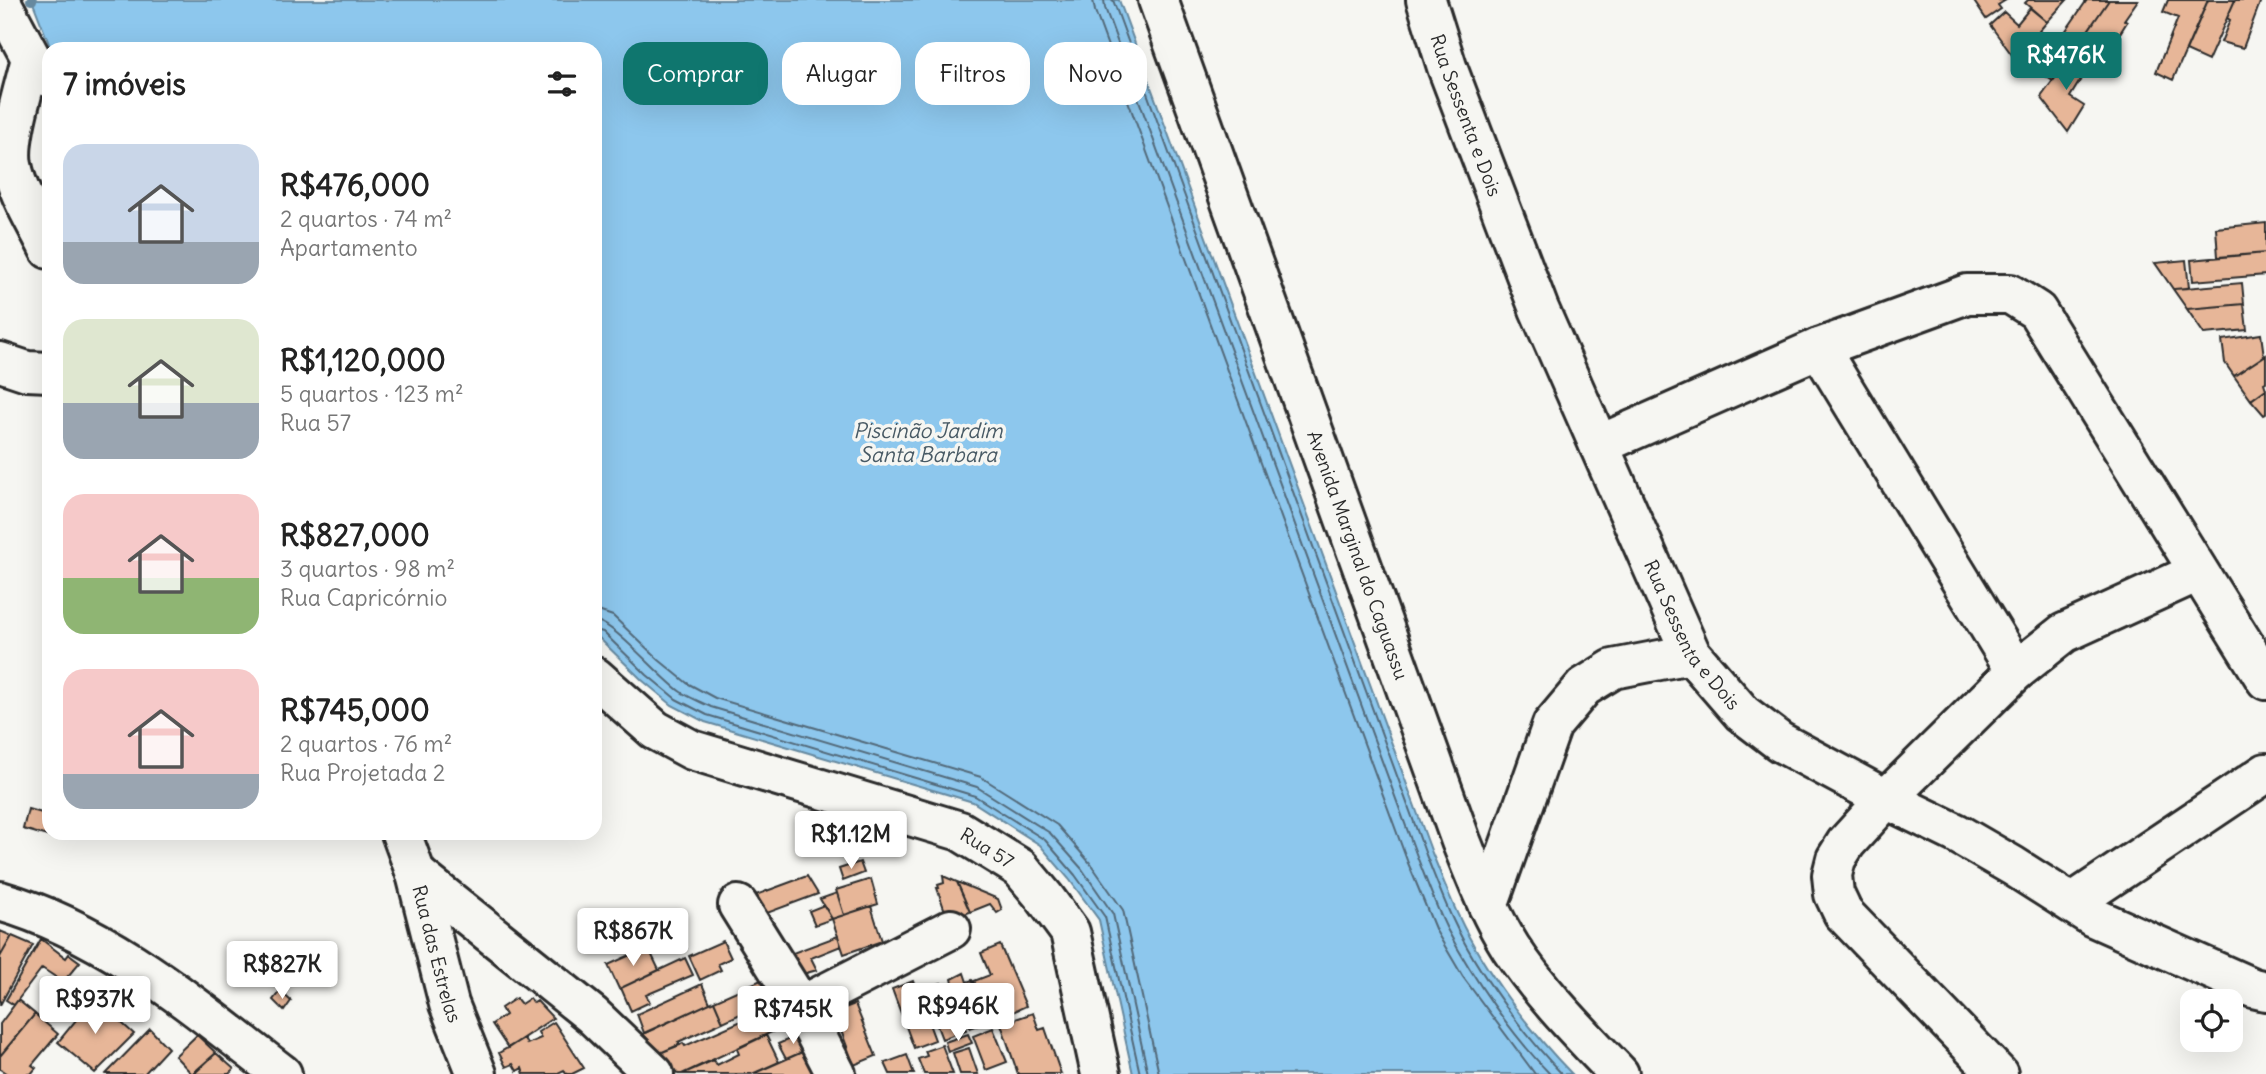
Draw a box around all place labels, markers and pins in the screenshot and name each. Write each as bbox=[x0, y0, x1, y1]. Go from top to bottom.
pin: R$476K bbox=[2009, 32, 2123, 92]
pin: R$1.12M bbox=[786, 812, 916, 871]
pin: R$867K bbox=[576, 908, 690, 968]
pin: R$827K bbox=[225, 942, 339, 1001]
pin: R$937K bbox=[38, 976, 152, 1036]
pin: R$946K bbox=[901, 984, 1015, 1043]
pin: R$745K bbox=[736, 986, 850, 1046]

